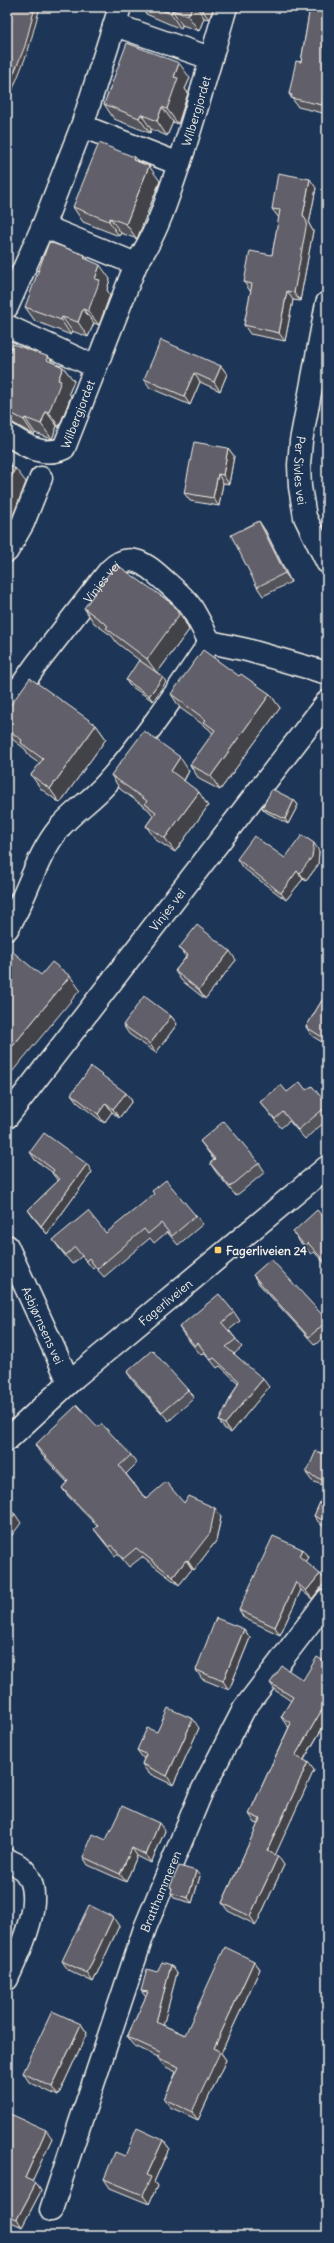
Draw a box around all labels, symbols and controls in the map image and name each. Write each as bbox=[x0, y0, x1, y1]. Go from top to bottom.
street label: Wilbergjordet bbox=[178, 74, 213, 148]
street label: Wilbergjordet bbox=[57, 378, 97, 451]
street label: Per Sivles vei bbox=[291, 435, 310, 506]
street label: Vinjes vei bbox=[80, 557, 122, 606]
street label: Vinjes vei bbox=[146, 885, 188, 934]
place label: Fagerliveien 24 bbox=[226, 1243, 307, 1259]
marker: Fagerliveien 24 bbox=[213, 1245, 223, 1255]
street label: Fagerliveien bbox=[135, 1275, 195, 1328]
street label: Asbjørnsens vei bbox=[19, 1284, 67, 1366]
street label: Bratthammeren bbox=[137, 1848, 184, 1934]

